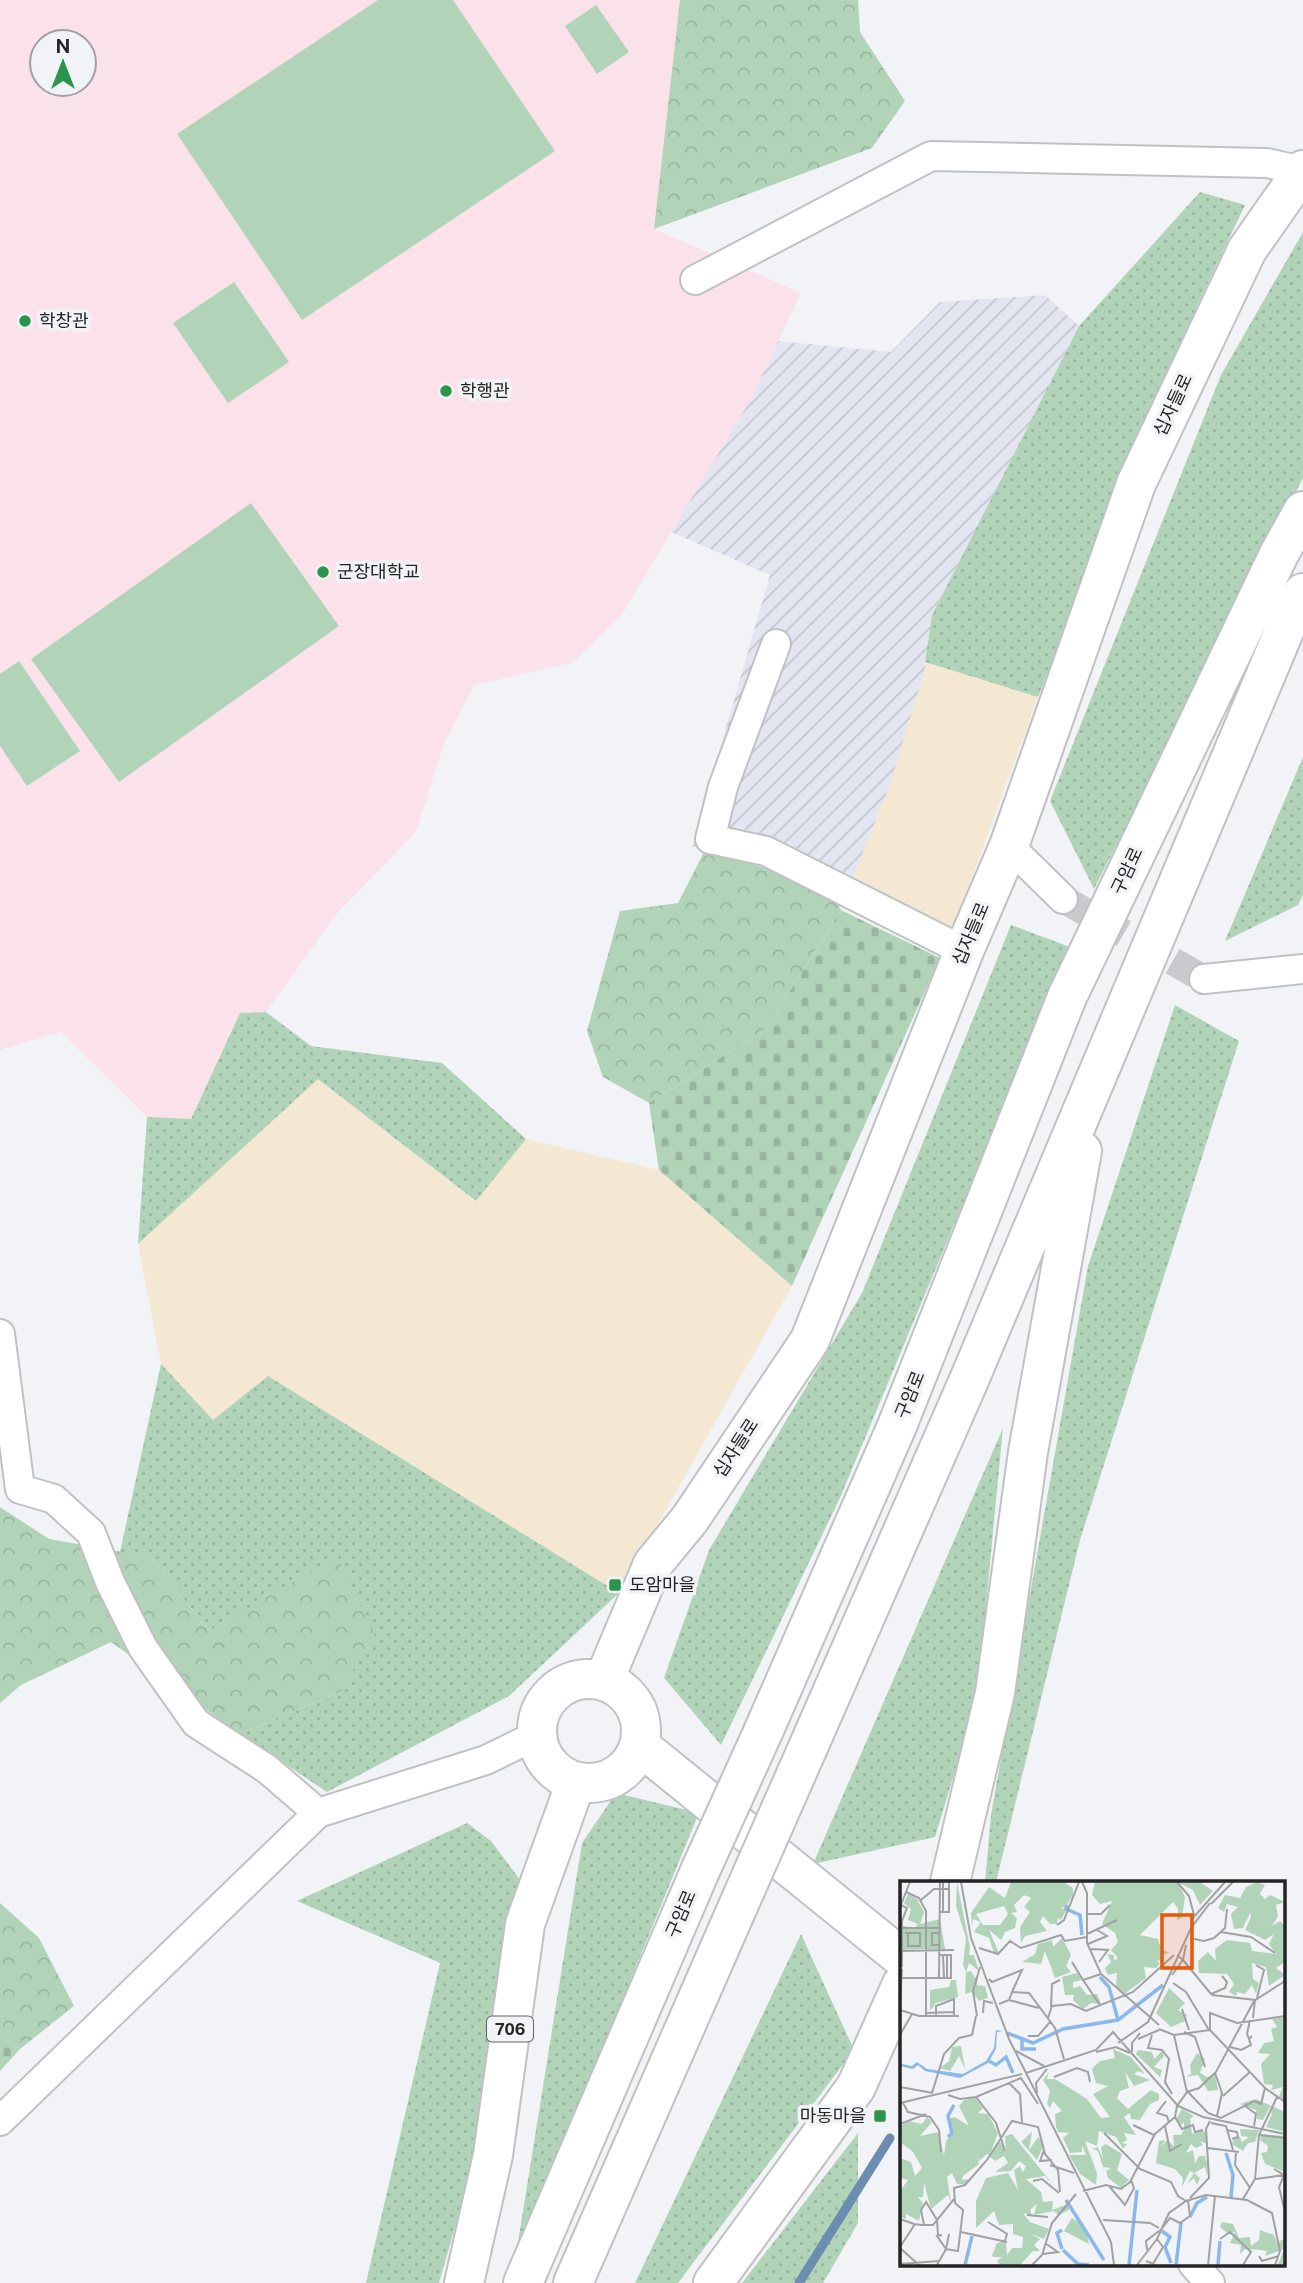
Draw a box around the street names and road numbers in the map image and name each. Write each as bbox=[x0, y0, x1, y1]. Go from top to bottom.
street label: 십자들로 bbox=[1149, 370, 1196, 439]
street label: 구암로 bbox=[1107, 844, 1147, 898]
street label: 십자들로 bbox=[948, 899, 993, 968]
street label: 구암로 bbox=[890, 1368, 929, 1422]
street label: 십자들로 bbox=[709, 1414, 762, 1481]
street label: 구암로 bbox=[661, 1887, 700, 1941]
road number: 706 bbox=[487, 2016, 533, 2041]

